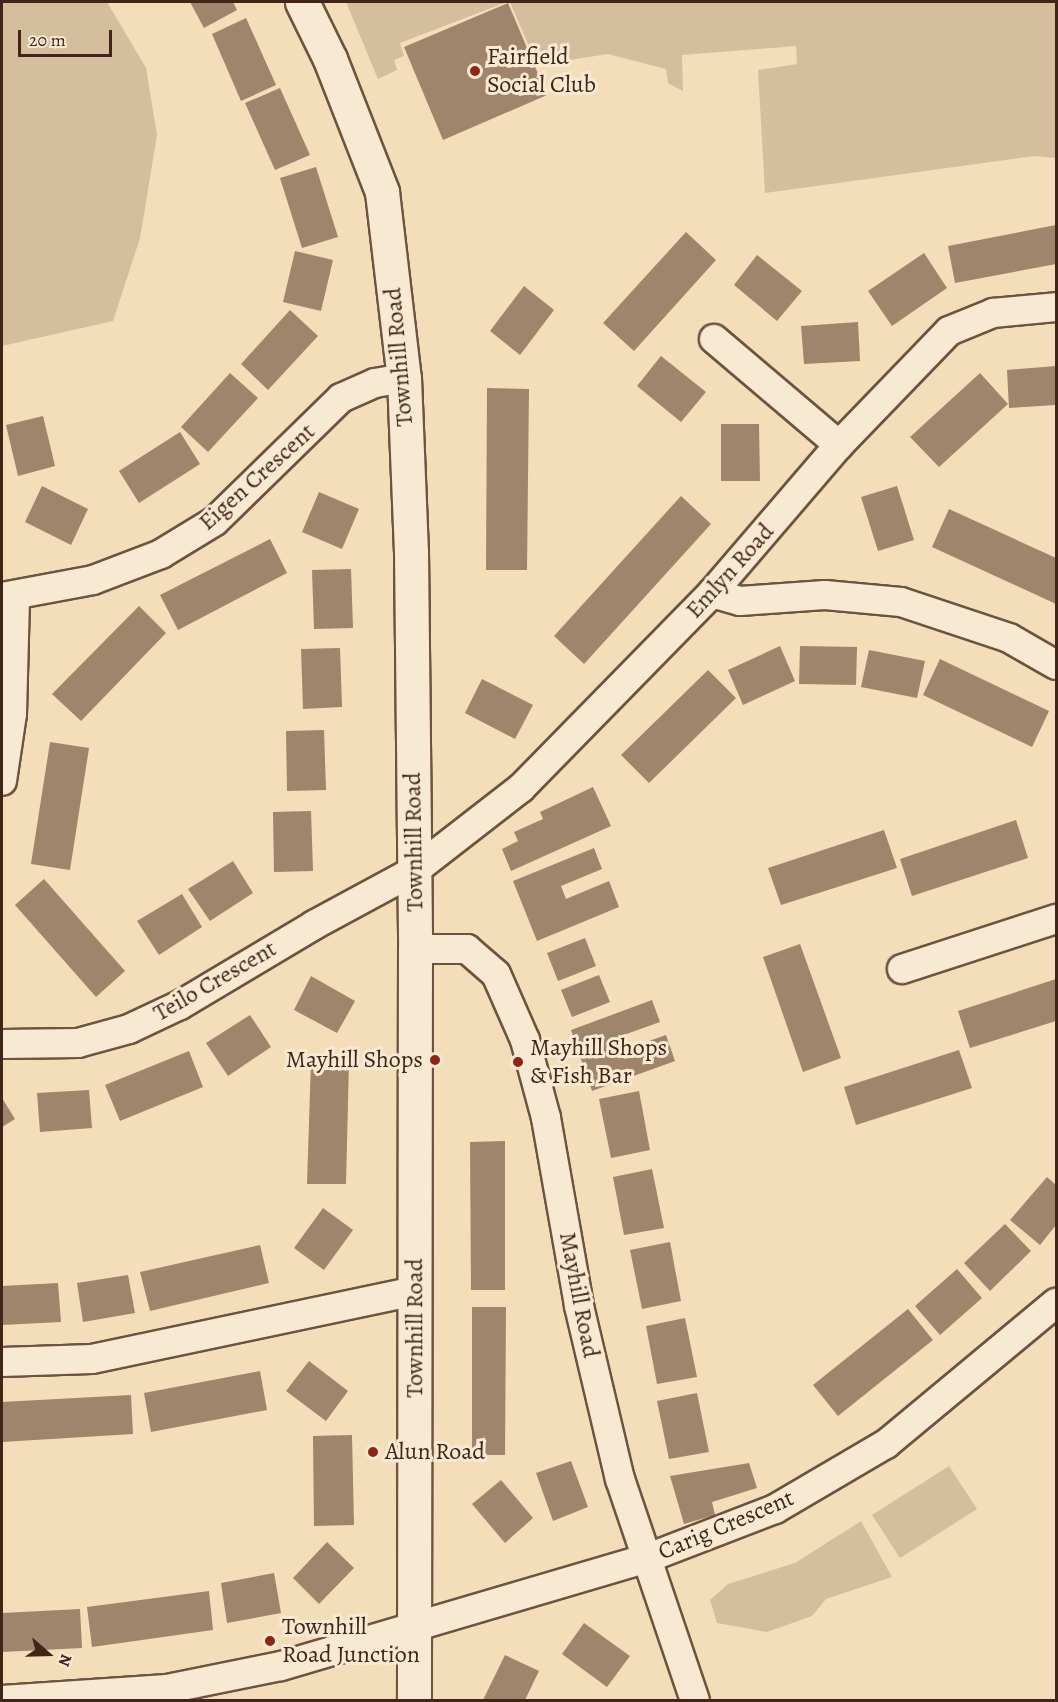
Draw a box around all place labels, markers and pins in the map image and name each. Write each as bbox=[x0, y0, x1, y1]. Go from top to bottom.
place label: Fairfield Social Club bbox=[487, 43, 596, 99]
marker: Fairfield Social Club bbox=[468, 64, 482, 78]
place label: Mayhill Shops & Fish Bar bbox=[530, 1034, 667, 1090]
place label: Mayhill Shops bbox=[286, 1046, 423, 1074]
marker: Mayhill Shops bbox=[428, 1053, 442, 1067]
marker: Mayhill Shops & Fish Bar bbox=[511, 1055, 525, 1069]
place label: Alun Road bbox=[385, 1438, 485, 1466]
marker: Alun Road bbox=[366, 1445, 380, 1459]
place label: Townhill Road Junction bbox=[282, 1613, 420, 1669]
marker: Townhill Road Junction bbox=[263, 1634, 277, 1648]

